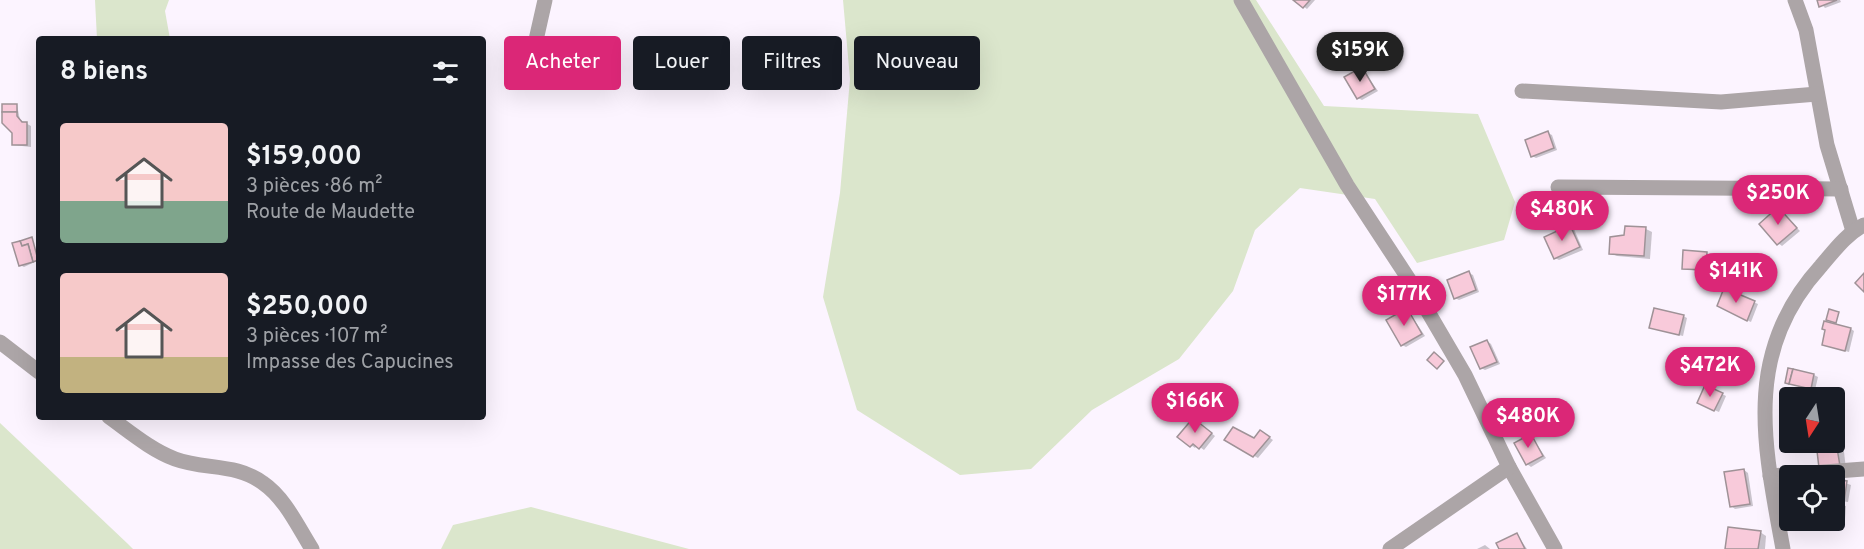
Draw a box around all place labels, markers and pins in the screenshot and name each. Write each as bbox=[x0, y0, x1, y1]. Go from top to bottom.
pin: $159K bbox=[1318, 32, 1402, 83]
pin: $250K bbox=[1736, 175, 1820, 226]
pin: $480K bbox=[1520, 191, 1604, 242]
pin: $141K bbox=[1694, 253, 1778, 304]
pin: $177K bbox=[1362, 276, 1446, 327]
pin: $472K bbox=[1668, 347, 1752, 398]
pin: $166K bbox=[1153, 383, 1237, 434]
pin: $480K bbox=[1486, 398, 1570, 449]

